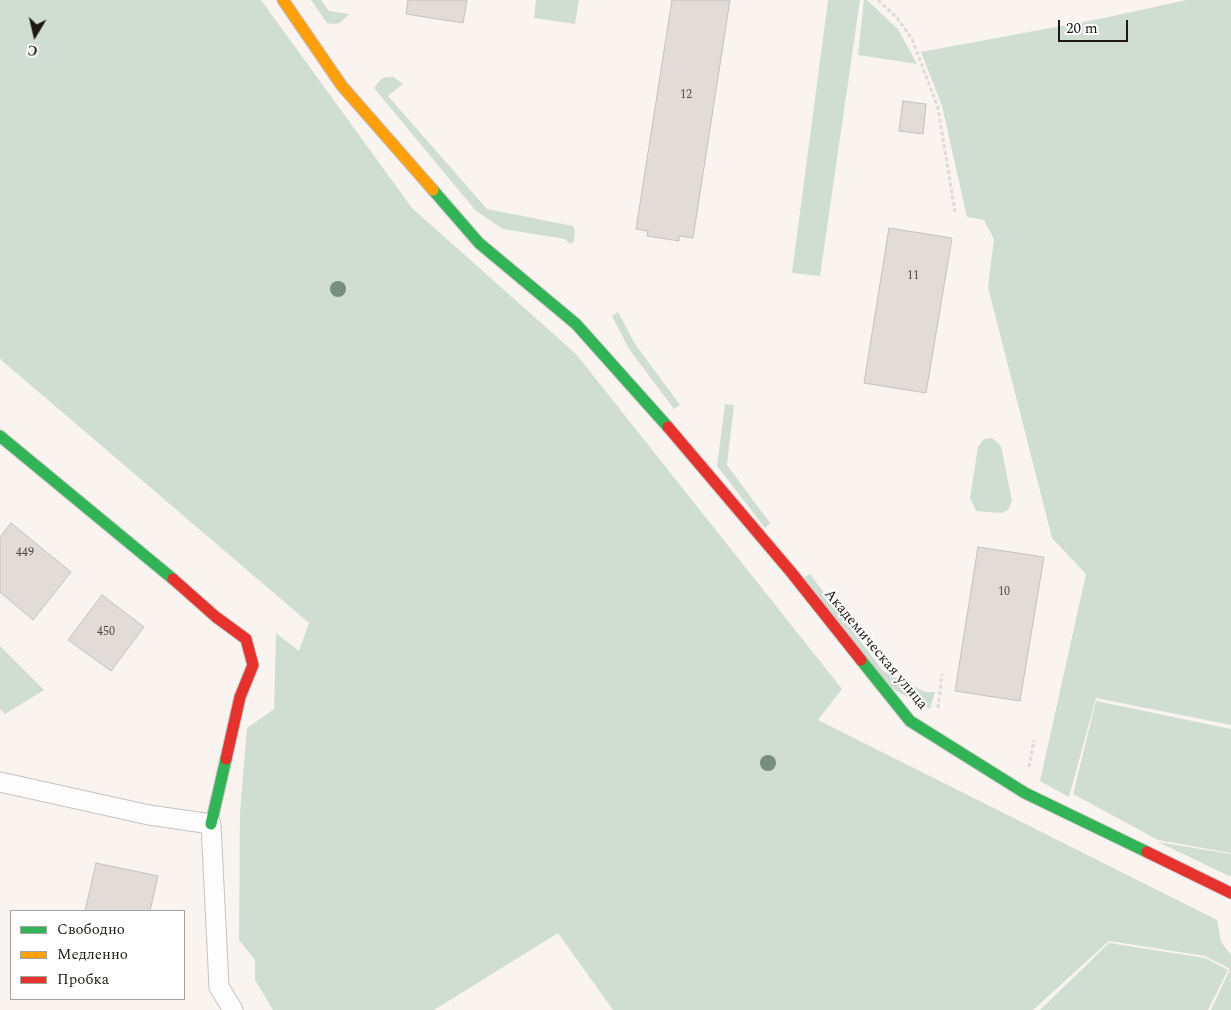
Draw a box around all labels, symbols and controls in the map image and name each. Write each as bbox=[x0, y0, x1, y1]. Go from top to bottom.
north arrow bbox=[10, 10, 60, 60]
scale bar bbox=[1061, 10, 1131, 42]
text: 20 m bbox=[1066, 17, 1098, 40]
text: С bbox=[26, 39, 39, 61]
house number: 12 bbox=[680, 89, 692, 103]
house number: 11 bbox=[907, 270, 919, 284]
house number: 449 bbox=[16, 547, 34, 561]
street label: Академическая улица bbox=[819, 586, 931, 714]
house number: 10 bbox=[998, 586, 1010, 600]
house number: 450 bbox=[97, 626, 115, 640]
legend bbox=[10, 910, 185, 1000]
text: Свободно bbox=[57, 918, 125, 941]
text: Медленно bbox=[57, 943, 128, 966]
text: Пробка bbox=[57, 968, 109, 991]

